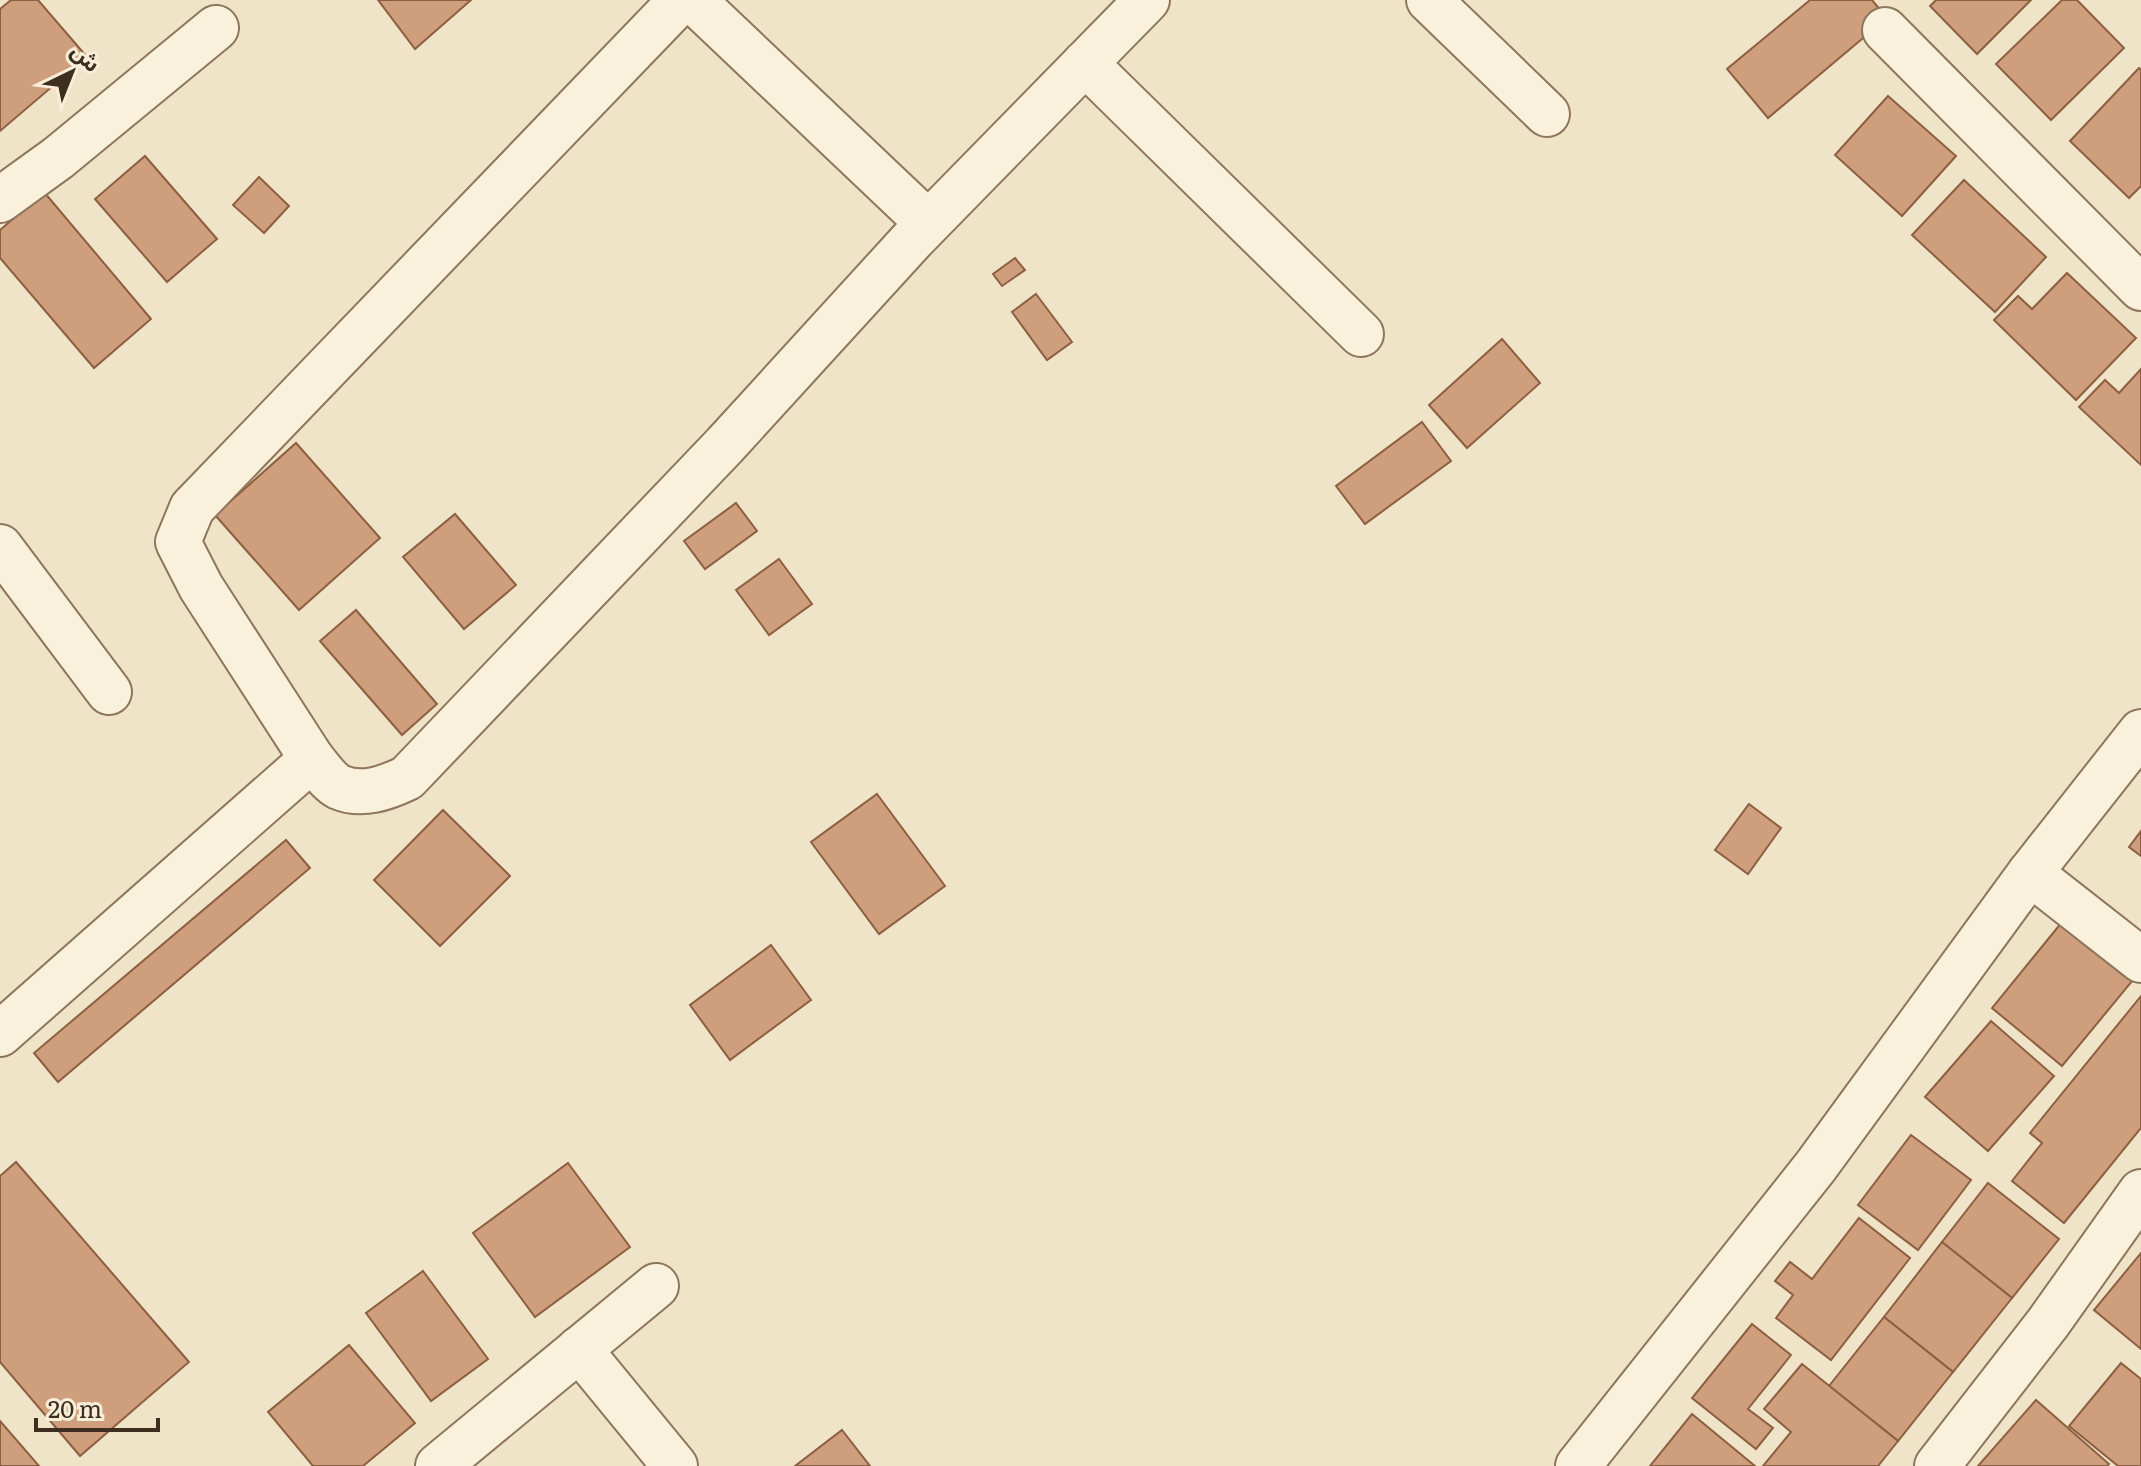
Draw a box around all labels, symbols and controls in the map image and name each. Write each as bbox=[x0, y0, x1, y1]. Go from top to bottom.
north arrow bbox=[32, 32, 112, 112]
text: ش bbox=[64, 34, 109, 79]
scale bar bbox=[36, 1382, 158, 1432]
text: 20 m bbox=[48, 1390, 102, 1425]

